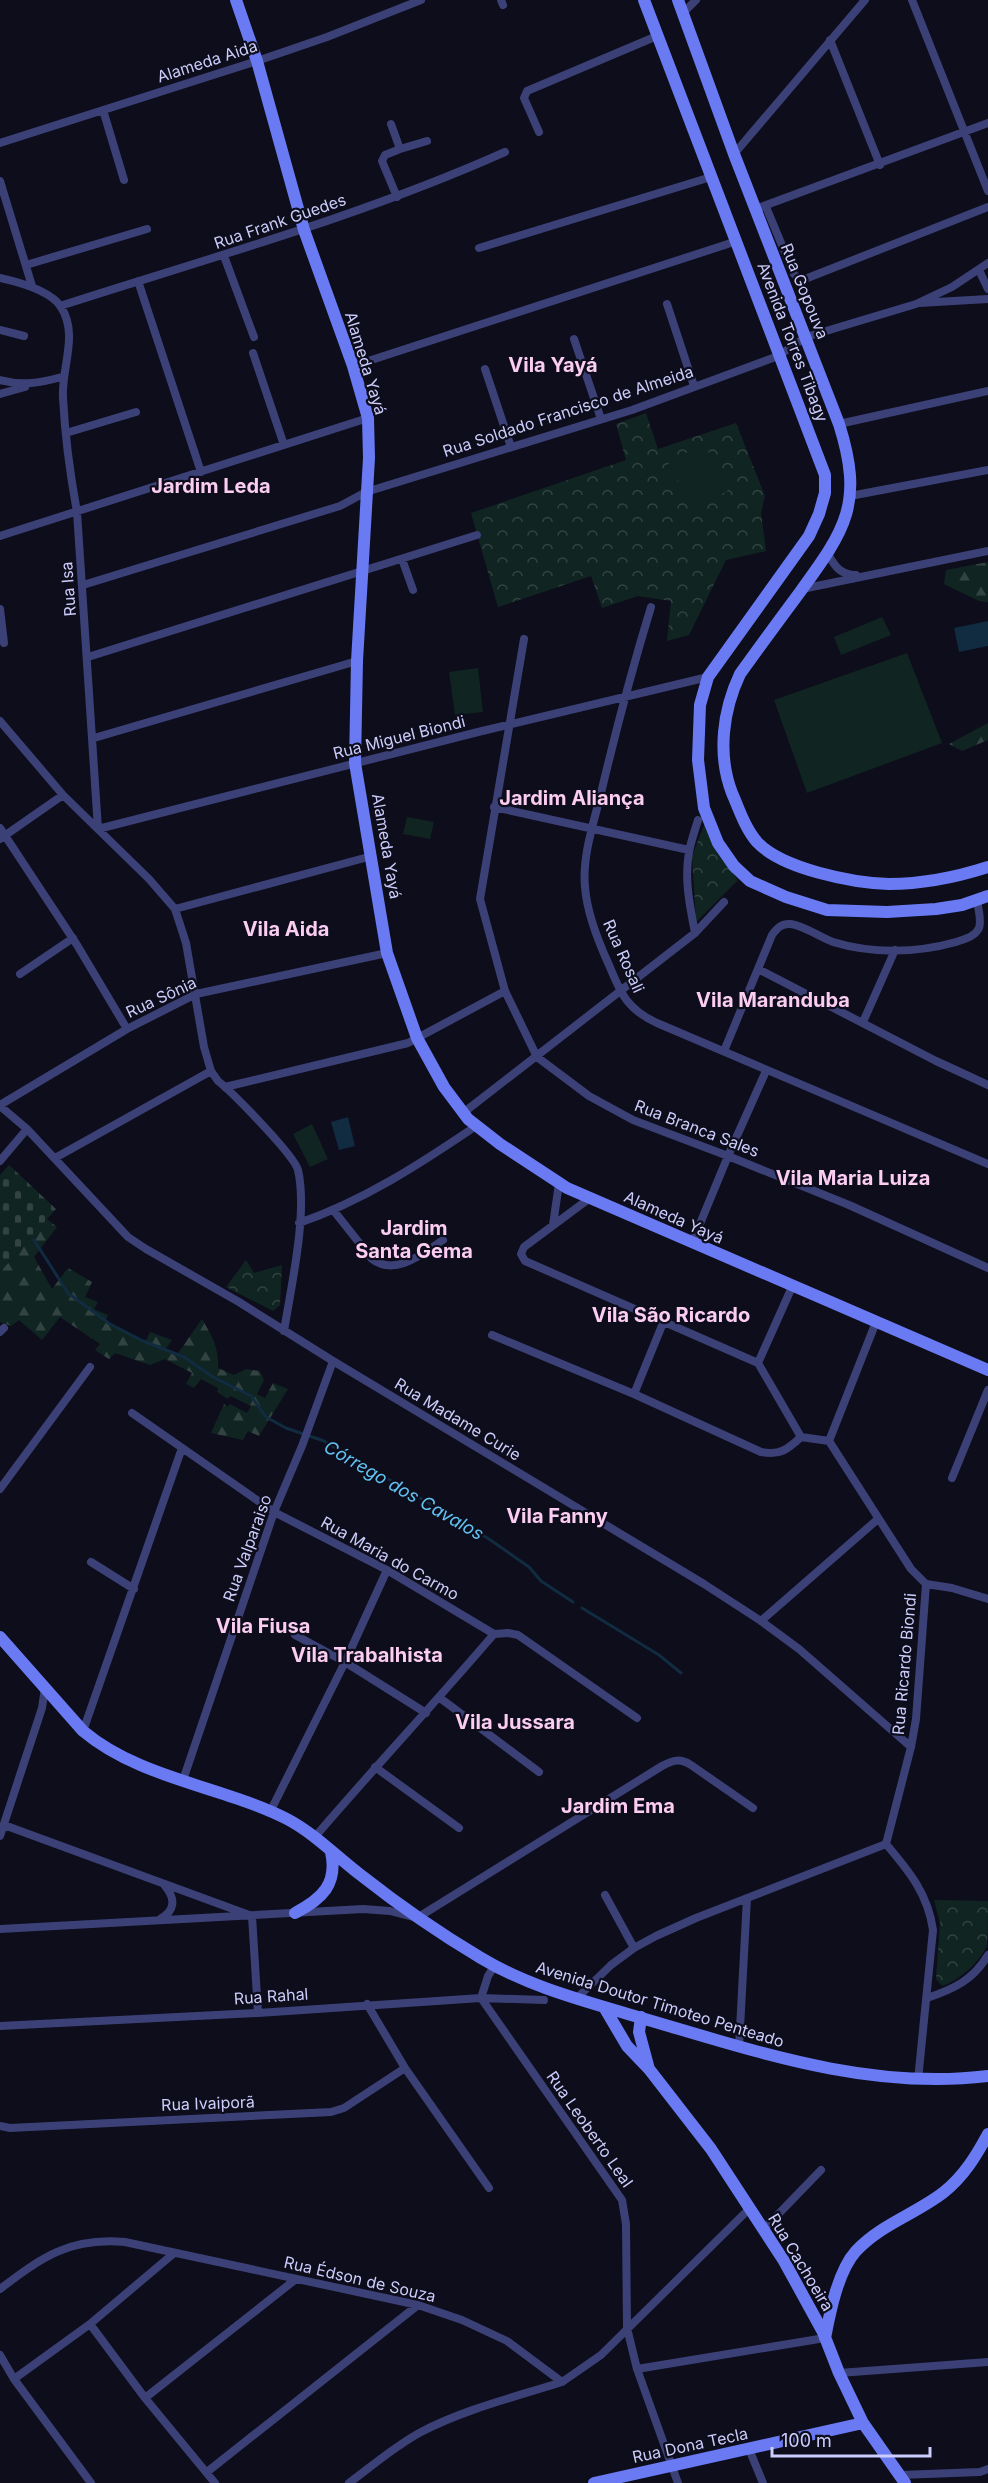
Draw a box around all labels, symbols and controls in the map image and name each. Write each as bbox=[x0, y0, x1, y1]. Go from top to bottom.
street label: Alameda Aida bbox=[154, 35, 260, 87]
street label: Rua Frank Guedes bbox=[211, 189, 349, 253]
street label: Rua Gopouva bbox=[777, 240, 833, 342]
street label: Avenida Torres Tibagy bbox=[753, 259, 833, 425]
street label: Alameda Yayá bbox=[341, 309, 391, 417]
district label: Vila Yayá bbox=[508, 353, 598, 377]
street label: Rua Soldado Francisco de Almeida bbox=[440, 361, 696, 461]
district label: Jardim Leda bbox=[151, 474, 271, 498]
street label: Rua Isa bbox=[56, 561, 80, 617]
street label: Rua Miguel Biondi bbox=[331, 711, 467, 763]
district label: Jardim Aliança bbox=[499, 786, 645, 810]
street label: Alameda Yayá bbox=[368, 792, 406, 900]
street label: Rua Rosali bbox=[599, 916, 649, 996]
district label: Vila Aida bbox=[243, 917, 329, 941]
street label: Rua Sônia bbox=[123, 972, 199, 1022]
district label: Vila Maranduba bbox=[696, 988, 850, 1012]
street label: Rua Branca Sales bbox=[632, 1095, 762, 1161]
district label: Vila Maria Luiza bbox=[776, 1166, 930, 1190]
street label: Alameda Yayá bbox=[621, 1186, 727, 1248]
district label: Jardim Santa Gema bbox=[355, 1216, 473, 1263]
district label: Vila São Ricardo bbox=[592, 1303, 750, 1327]
street label: Rua Madame Curie bbox=[391, 1373, 525, 1465]
water label: Córrego dos Cavalos bbox=[321, 1436, 487, 1544]
street label: Rua Valparaiso bbox=[218, 1492, 276, 1604]
district label: Vila Fanny bbox=[506, 1504, 608, 1528]
street label: Rua Maria do Carmo bbox=[317, 1512, 463, 1604]
street label: Rua Ricardo Biondi bbox=[888, 1592, 920, 1736]
district label: Vila Fiusa bbox=[216, 1614, 310, 1638]
district label: Vila Trabalhista bbox=[291, 1643, 443, 1667]
district label: Vila Jussara bbox=[455, 1710, 575, 1734]
district label: Jardim Ema bbox=[561, 1794, 675, 1818]
street label: Avenida Doutor Timoteo Penteado bbox=[533, 1957, 787, 2051]
street label: Rua Rahal bbox=[233, 1983, 309, 2009]
street label: Rua Leoberto Leal bbox=[542, 2067, 638, 2191]
street label: Rua Ivaiporã bbox=[161, 2091, 255, 2115]
street label: Rua Cachoeira bbox=[764, 2210, 838, 2314]
street label: Rua Édson de Souza bbox=[282, 2252, 438, 2306]
scale bar bbox=[772, 2420, 930, 2458]
street label: Rua Dona Tecla bbox=[630, 2423, 750, 2467]
text: 100 m bbox=[781, 2430, 832, 2451]

